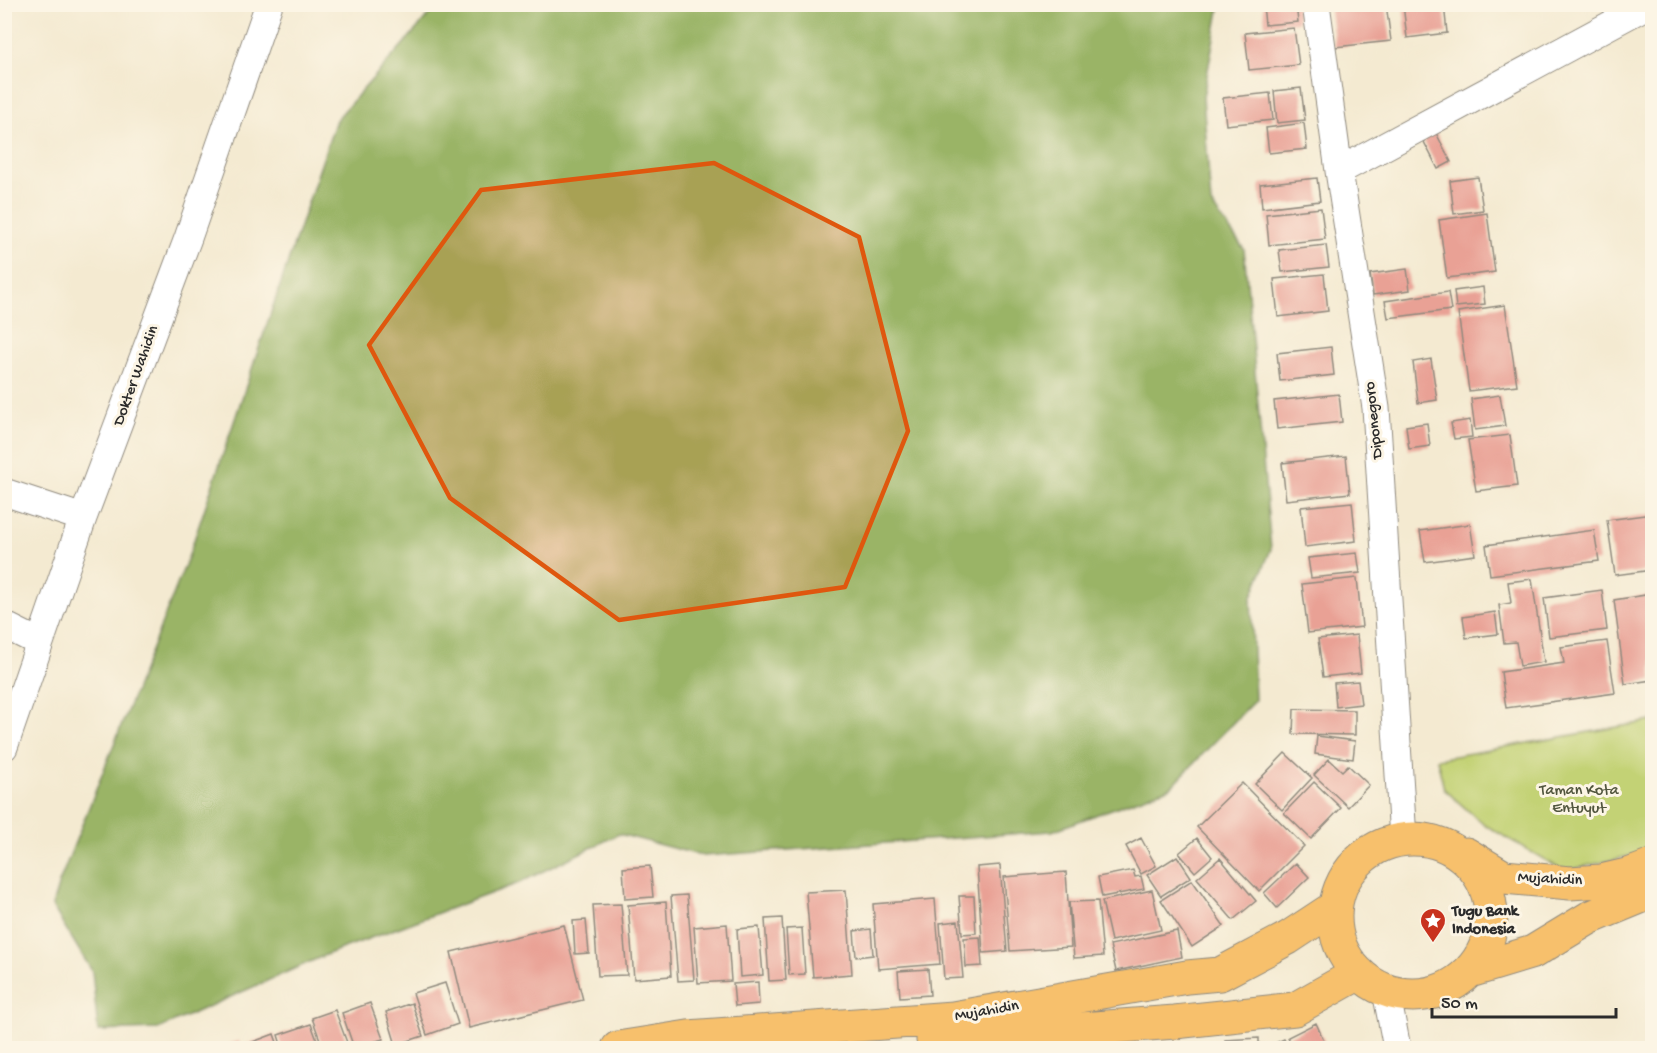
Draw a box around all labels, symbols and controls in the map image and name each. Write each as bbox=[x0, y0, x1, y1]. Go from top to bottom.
street label: Dokter Wahidin bbox=[110, 323, 164, 430]
street label: Diponegoro bbox=[1362, 381, 1389, 460]
park label: Taman Kota Entuyut bbox=[1538, 782, 1620, 819]
street label: Mujahidin bbox=[1517, 869, 1583, 891]
place label: Tugu Bank Indonesia bbox=[1450, 903, 1520, 940]
place icon: Tugu Bank Indonesia bbox=[1418, 906, 1448, 944]
scale bar bbox=[1432, 981, 1616, 1019]
text: 50 m bbox=[1441, 994, 1478, 1015]
street label: Mujahidin bbox=[954, 997, 1021, 1027]

